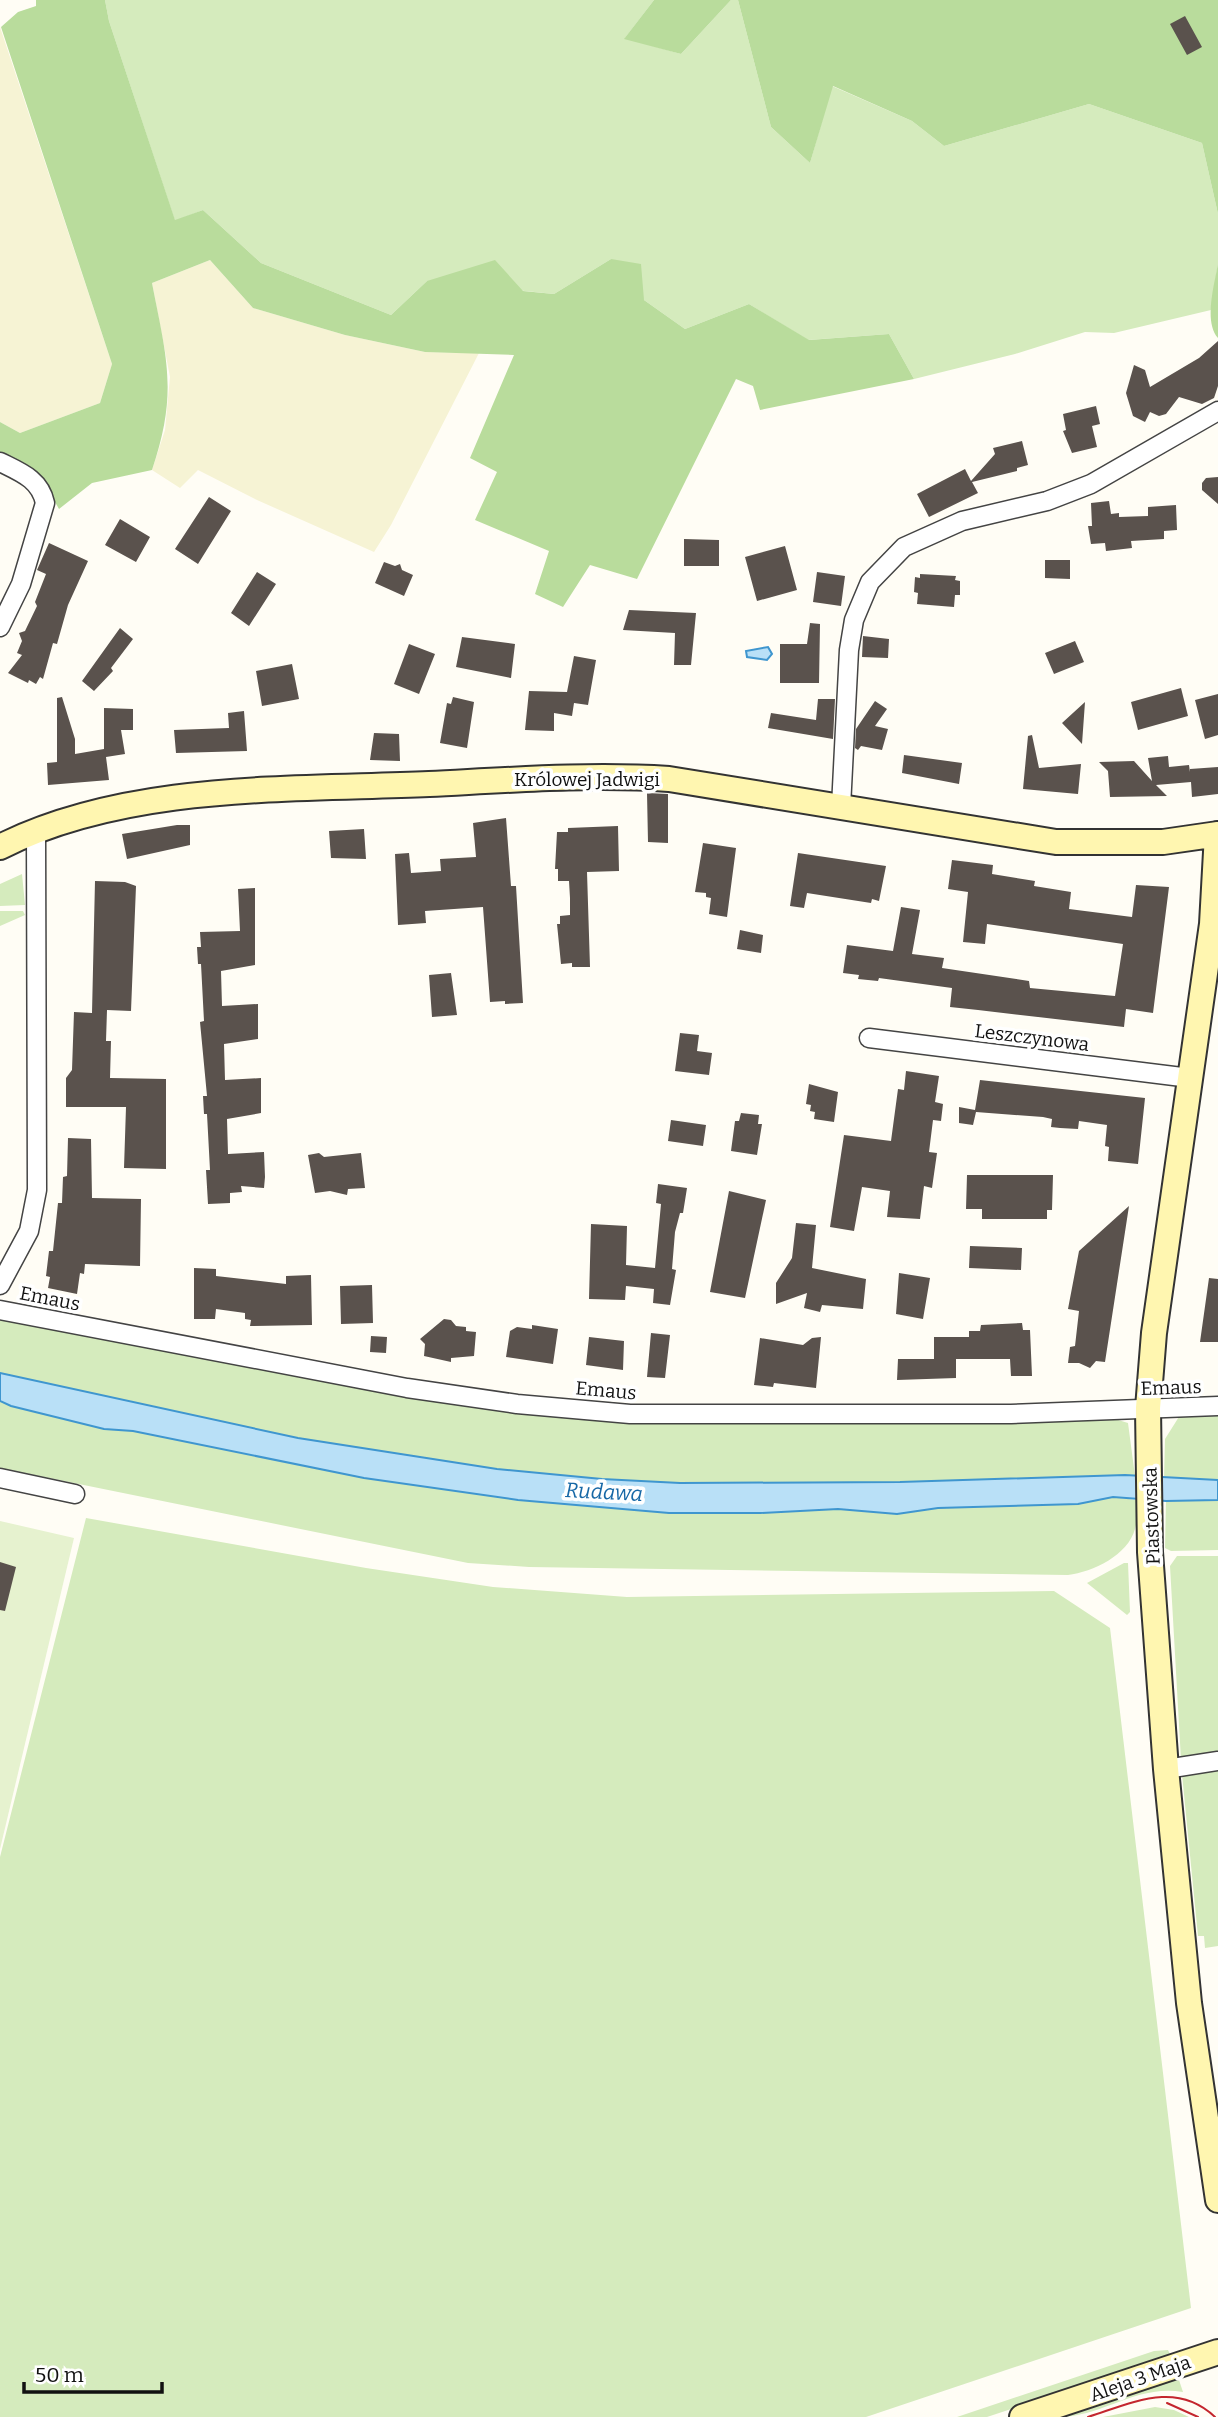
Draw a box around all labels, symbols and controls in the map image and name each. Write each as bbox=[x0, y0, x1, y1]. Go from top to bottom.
street label: Królowej Jadwigi bbox=[514, 768, 660, 791]
street label: Leszczynowa bbox=[973, 1019, 1091, 1056]
street label: Emaus bbox=[18, 1281, 82, 1316]
street label: Emaus bbox=[1140, 1375, 1202, 1400]
street label: Emaus bbox=[575, 1376, 637, 1405]
street label: Piastowska bbox=[1138, 1466, 1165, 1565]
water label: Rudawa bbox=[564, 1477, 644, 1507]
scale bar bbox=[24, 2350, 163, 2394]
street label: Aleja 3 Maja bbox=[1087, 2350, 1194, 2406]
text: 50 m bbox=[35, 2362, 84, 2388]

